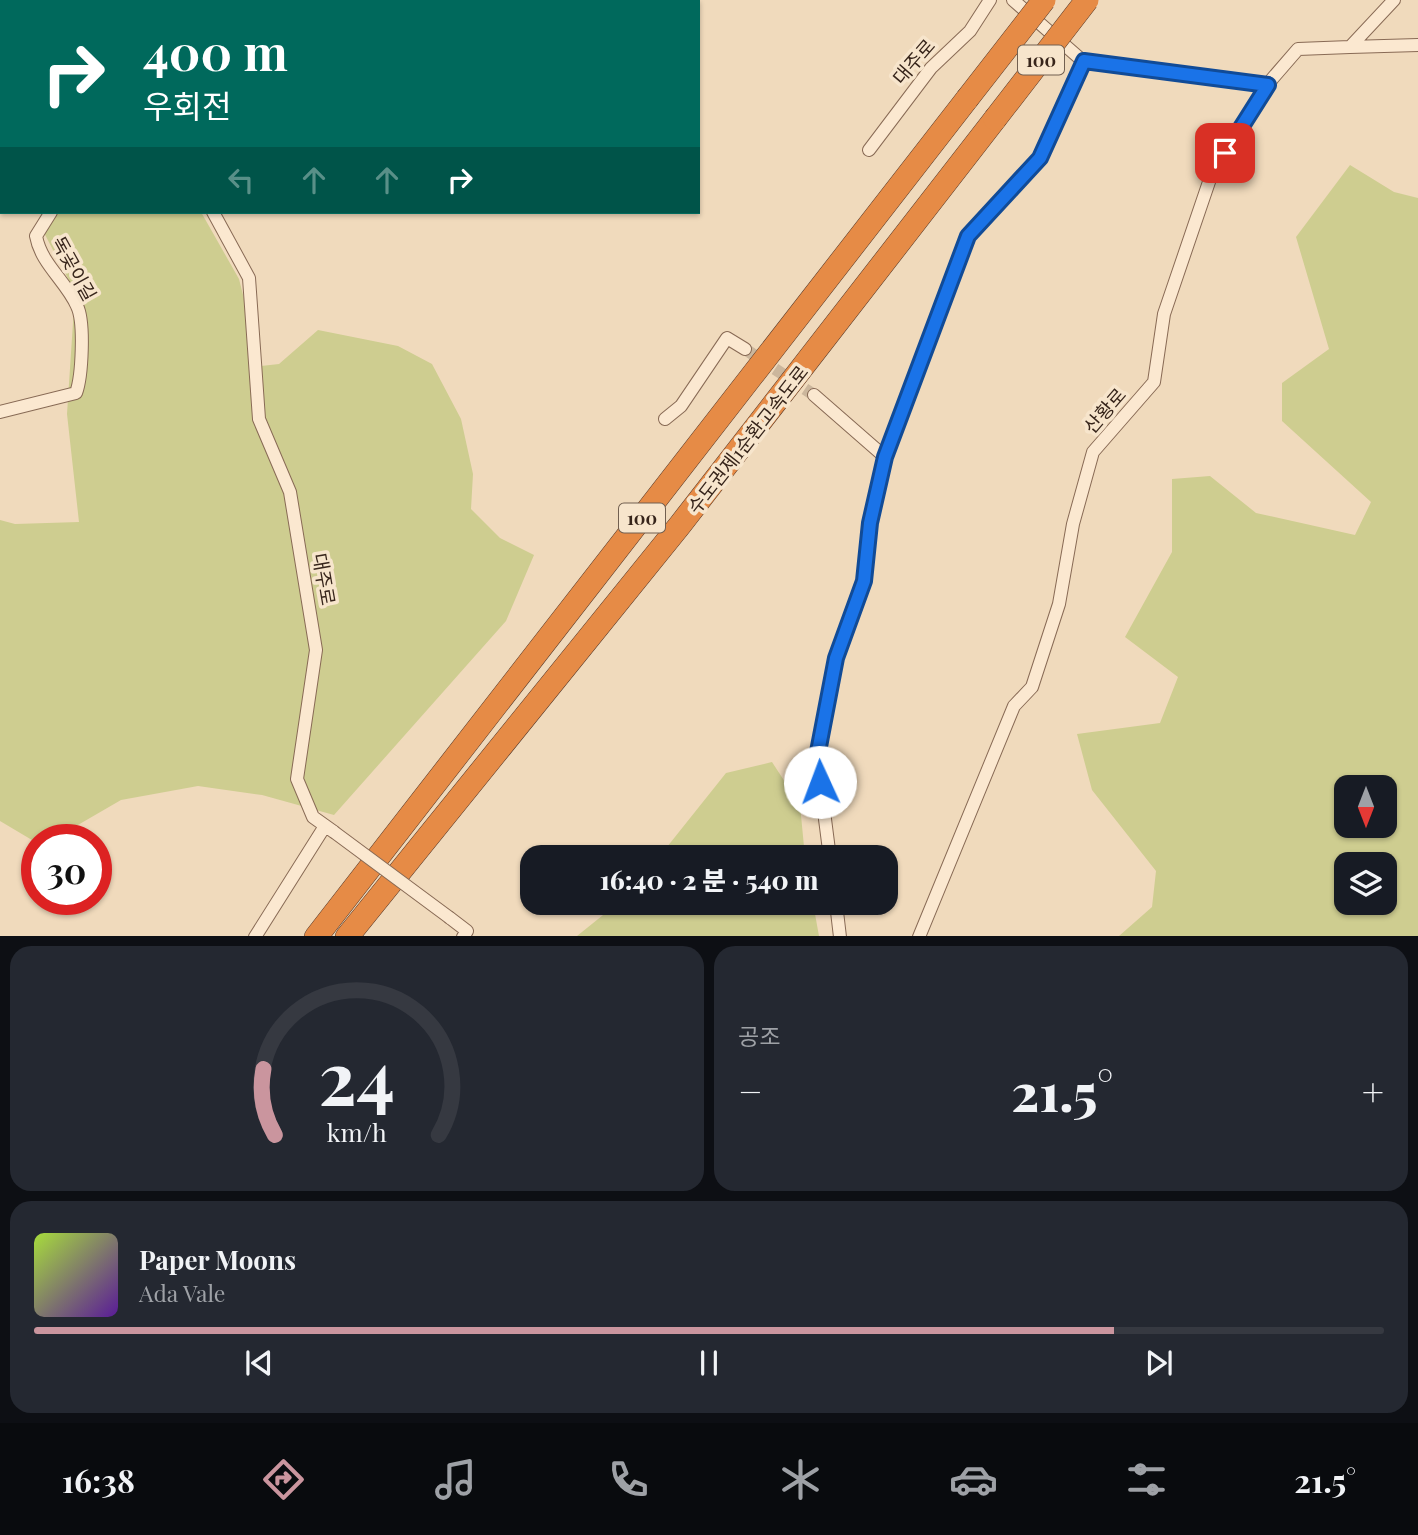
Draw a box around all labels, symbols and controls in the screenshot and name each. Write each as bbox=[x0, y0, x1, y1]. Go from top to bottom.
text: 400 m bbox=[143, 18, 288, 83]
icon: right bbox=[28, 28, 119, 119]
street label: 대주로 bbox=[886, 33, 940, 89]
road number: 100 bbox=[1018, 46, 1064, 74]
text: 우회전 bbox=[143, 83, 231, 126]
pin bbox=[1195, 123, 1255, 183]
icon: arrive bbox=[1206, 134, 1244, 172]
icon: left bbox=[222, 161, 260, 199]
icon: ahead bbox=[295, 161, 333, 199]
icon: ahead bbox=[368, 161, 406, 199]
icon: right bbox=[441, 161, 479, 199]
street label: 독곶이길 bbox=[47, 231, 103, 305]
street label: 수도권제1순환고속도로 bbox=[681, 359, 813, 519]
street label: 산황로 bbox=[1077, 382, 1131, 438]
road number: 100 bbox=[619, 504, 665, 532]
street label: 대주로 bbox=[308, 551, 342, 607]
position arrow bbox=[783, 745, 857, 819]
north arrow bbox=[1334, 775, 1396, 838]
map controls bbox=[1334, 775, 1397, 915]
speed limit sign: 30 bbox=[21, 824, 112, 915]
button: layers bbox=[1334, 852, 1397, 915]
text: 16:40 · 2 분 · 540 m bbox=[600, 862, 818, 897]
text: 공조 bbox=[738, 1020, 780, 1051]
text: 24 bbox=[319, 1026, 395, 1123]
text: 21.5° bbox=[1011, 1056, 1113, 1125]
text: − bbox=[738, 1065, 763, 1116]
text: + bbox=[1362, 1065, 1384, 1116]
text: km/h bbox=[327, 1114, 387, 1147]
text: Paper Moons bbox=[139, 1242, 296, 1277]
text: Ada Vale bbox=[139, 1277, 226, 1308]
icon: previous bbox=[240, 1344, 278, 1382]
icon: pause bbox=[690, 1344, 728, 1382]
icon: next bbox=[1140, 1344, 1178, 1382]
icon: directions bbox=[259, 1455, 308, 1504]
icon: music bbox=[431, 1455, 480, 1504]
icon: phone bbox=[604, 1455, 653, 1504]
icon: climate bbox=[776, 1455, 825, 1504]
icon: car bbox=[949, 1455, 998, 1504]
icon: filters bbox=[1122, 1455, 1171, 1504]
text: 16:38 bbox=[62, 1458, 135, 1501]
text: 21.5° bbox=[1294, 1458, 1356, 1501]

